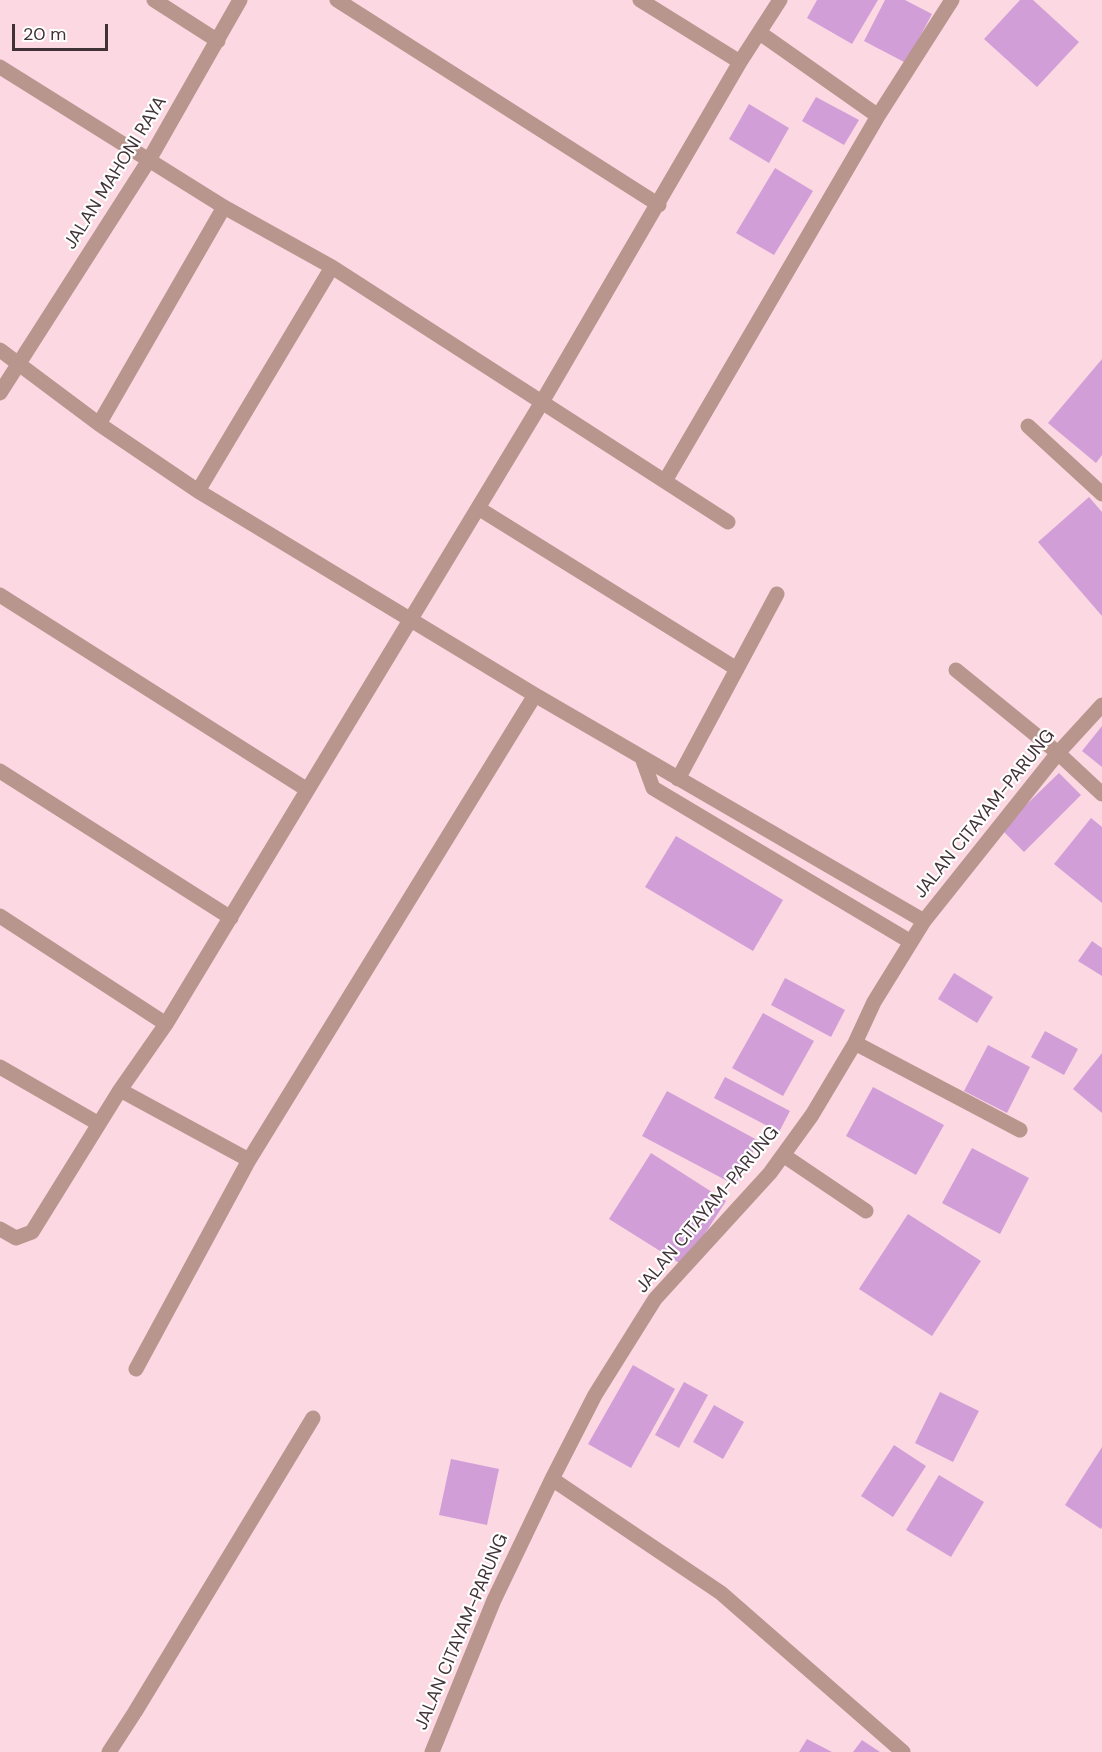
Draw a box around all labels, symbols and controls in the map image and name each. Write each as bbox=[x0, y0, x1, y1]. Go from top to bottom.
scale bar bbox=[15, 12, 111, 50]
text: 20 m bbox=[23, 22, 66, 46]
street label: JALAN MAHONI RAYA bbox=[60, 93, 172, 253]
street label: JALAN CITAYAM-PARUNG bbox=[910, 725, 1060, 903]
street label: JALAN CITAYAM-PARUNG bbox=[632, 1122, 784, 1298]
street label: JALAN CITAYAM-PARUNG bbox=[411, 1531, 513, 1733]

